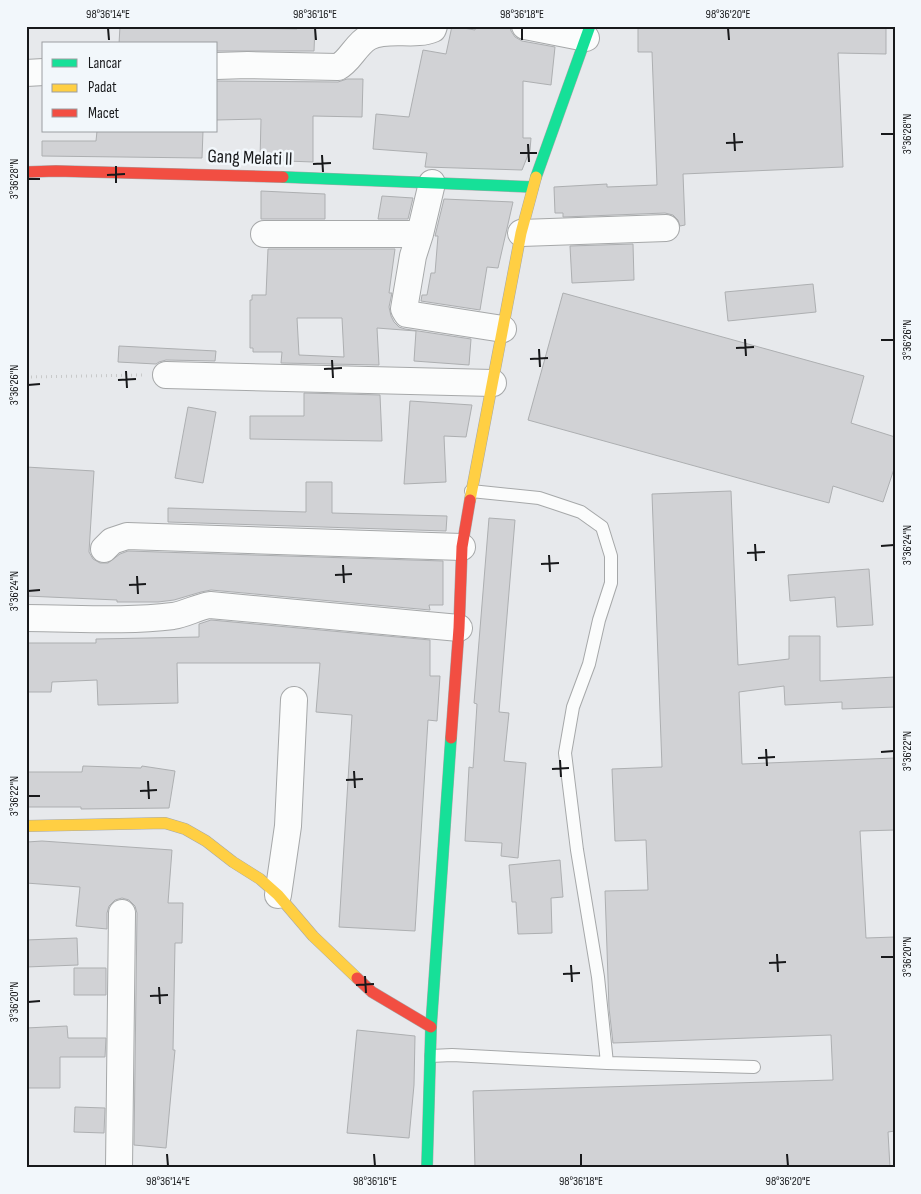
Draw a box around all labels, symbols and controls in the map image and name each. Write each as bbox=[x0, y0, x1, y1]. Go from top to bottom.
text: 98°36'14"E bbox=[86, 7, 130, 22]
text: 98°36'16"E bbox=[293, 7, 337, 22]
text: 98°36'18"E bbox=[500, 7, 544, 22]
text: 98°36'20"E bbox=[706, 7, 750, 22]
legend bbox=[42, 42, 218, 132]
text: Lancar bbox=[88, 54, 122, 73]
text: Padat bbox=[88, 78, 117, 97]
text: Macet bbox=[88, 104, 120, 123]
text: 3°36'28"N bbox=[900, 114, 915, 154]
street label: Gang Melati II bbox=[207, 145, 293, 171]
text: 3°36'28"N bbox=[7, 159, 22, 199]
text: 3°36'26"N bbox=[900, 320, 915, 360]
text: 3°36'26"N bbox=[7, 365, 22, 405]
text: 3°36'24"N bbox=[900, 525, 915, 565]
text: 3°36'24"N bbox=[7, 571, 22, 611]
text: 3°36'22"N bbox=[900, 731, 915, 771]
text: 3°36'22"N bbox=[7, 776, 22, 816]
text: 3°36'20"N bbox=[900, 937, 915, 977]
text: 3°36'20"N bbox=[7, 982, 22, 1022]
text: 98°36'14"E bbox=[146, 1174, 190, 1189]
text: 98°36'16"E bbox=[353, 1174, 397, 1189]
text: 98°36'18"E bbox=[559, 1174, 603, 1189]
text: 98°36'20"E bbox=[766, 1174, 810, 1189]

